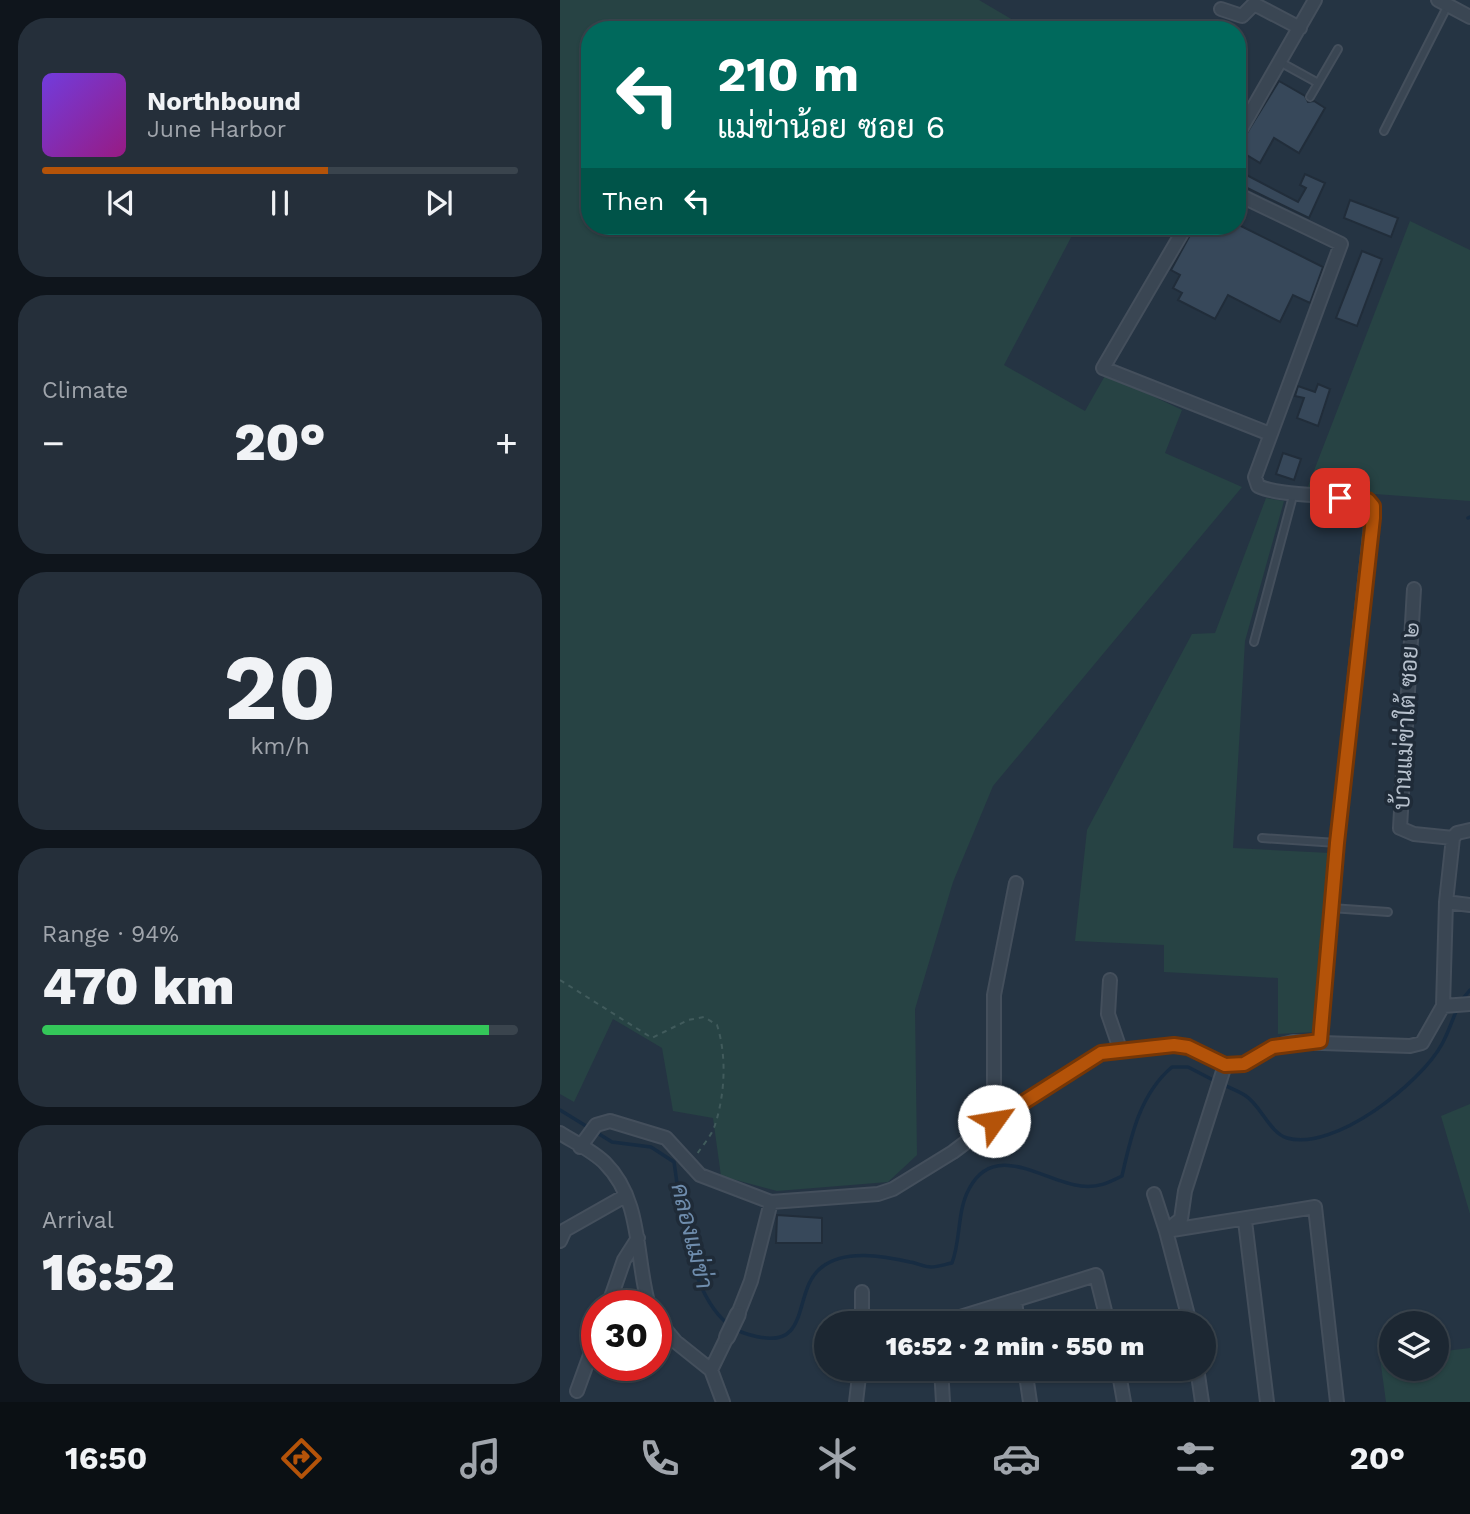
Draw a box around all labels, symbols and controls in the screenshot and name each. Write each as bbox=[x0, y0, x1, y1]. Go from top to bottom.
text: 210 m bbox=[717, 45, 859, 103]
icon: left bbox=[602, 49, 693, 140]
text: Northbound bbox=[147, 86, 301, 116]
text: แม่ข่าน้อย ซอย 6 bbox=[717, 108, 945, 146]
text: June Harbor bbox=[147, 116, 286, 143]
icon: left bbox=[678, 182, 716, 220]
icon: previous bbox=[102, 184, 140, 222]
icon: pause bbox=[261, 184, 299, 222]
icon: next bbox=[420, 184, 458, 222]
text: Then bbox=[602, 186, 664, 216]
text: Climate bbox=[42, 377, 128, 404]
text: 20° bbox=[234, 412, 326, 473]
text: − bbox=[42, 421, 65, 465]
text: + bbox=[495, 421, 518, 465]
pin bbox=[1310, 468, 1370, 528]
icon: arrive bbox=[1321, 479, 1359, 517]
street label: บ้านแม่ข่าใต้ ซอย ๒ bbox=[1385, 621, 1425, 811]
text: 20 bbox=[224, 634, 336, 741]
text: km/h bbox=[250, 733, 310, 760]
text: Range · 94% bbox=[42, 921, 179, 948]
text: 470 km bbox=[42, 956, 235, 1017]
position arrow bbox=[957, 1084, 1031, 1158]
water label: คลองแม่ข่า bbox=[665, 1180, 719, 1292]
text: Arrival bbox=[42, 1207, 114, 1234]
text: 16:52 bbox=[42, 1242, 175, 1303]
speed limit sign: 30 bbox=[581, 1290, 672, 1381]
map controls bbox=[1379, 1311, 1449, 1381]
button: layers bbox=[1379, 1311, 1449, 1381]
text: 16:52 · 2 min · 550 m bbox=[886, 1331, 1144, 1361]
icon: directions bbox=[277, 1434, 326, 1483]
icon: music bbox=[456, 1434, 505, 1483]
icon: phone bbox=[635, 1434, 684, 1483]
icon: climate bbox=[813, 1434, 862, 1483]
icon: car bbox=[992, 1434, 1041, 1483]
icon: filters bbox=[1171, 1434, 1220, 1483]
text: 16:50 bbox=[65, 1439, 147, 1477]
text: 20° bbox=[1350, 1439, 1405, 1477]

